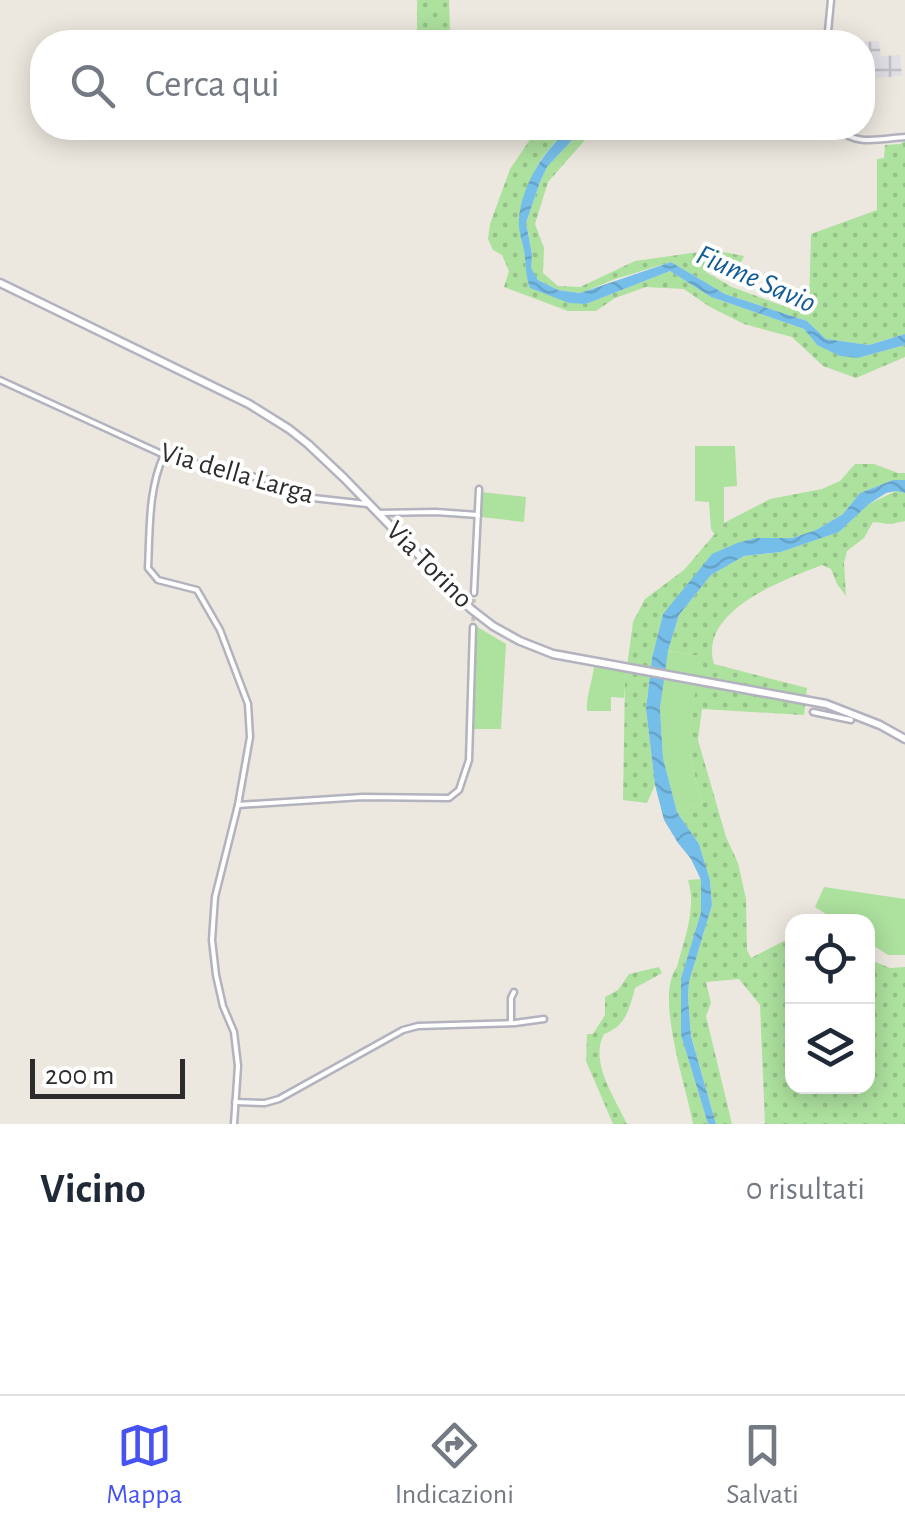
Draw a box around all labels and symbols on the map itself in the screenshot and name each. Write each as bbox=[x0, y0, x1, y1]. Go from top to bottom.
water label: Fiume Savio bbox=[692, 239, 820, 319]
street label: Via della Larga bbox=[157, 439, 317, 509]
street label: Via Torino bbox=[380, 516, 478, 614]
scale bar bbox=[30, 1054, 185, 1098]

